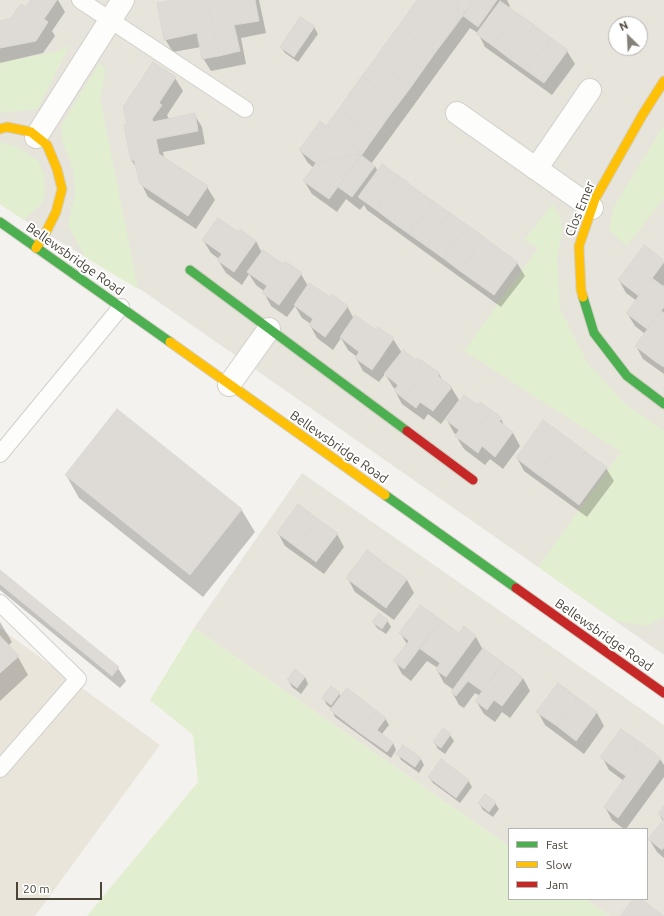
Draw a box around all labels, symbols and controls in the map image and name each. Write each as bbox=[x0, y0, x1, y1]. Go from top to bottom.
north arrow bbox=[608, 16, 648, 56]
text: N bbox=[617, 19, 630, 33]
street label: Clos Emer bbox=[562, 179, 598, 239]
street label: Bellewsbridge Road bbox=[23, 219, 127, 299]
street label: Bellewsbridge Road bbox=[287, 407, 391, 487]
street label: Bellewsbridge Road bbox=[552, 595, 656, 675]
legend bbox=[508, 828, 648, 900]
text: Fast bbox=[546, 838, 568, 851]
text: Slow bbox=[546, 858, 572, 871]
scale bar bbox=[18, 874, 104, 900]
text: Jam bbox=[546, 878, 568, 891]
text: 20 m bbox=[23, 882, 50, 895]

